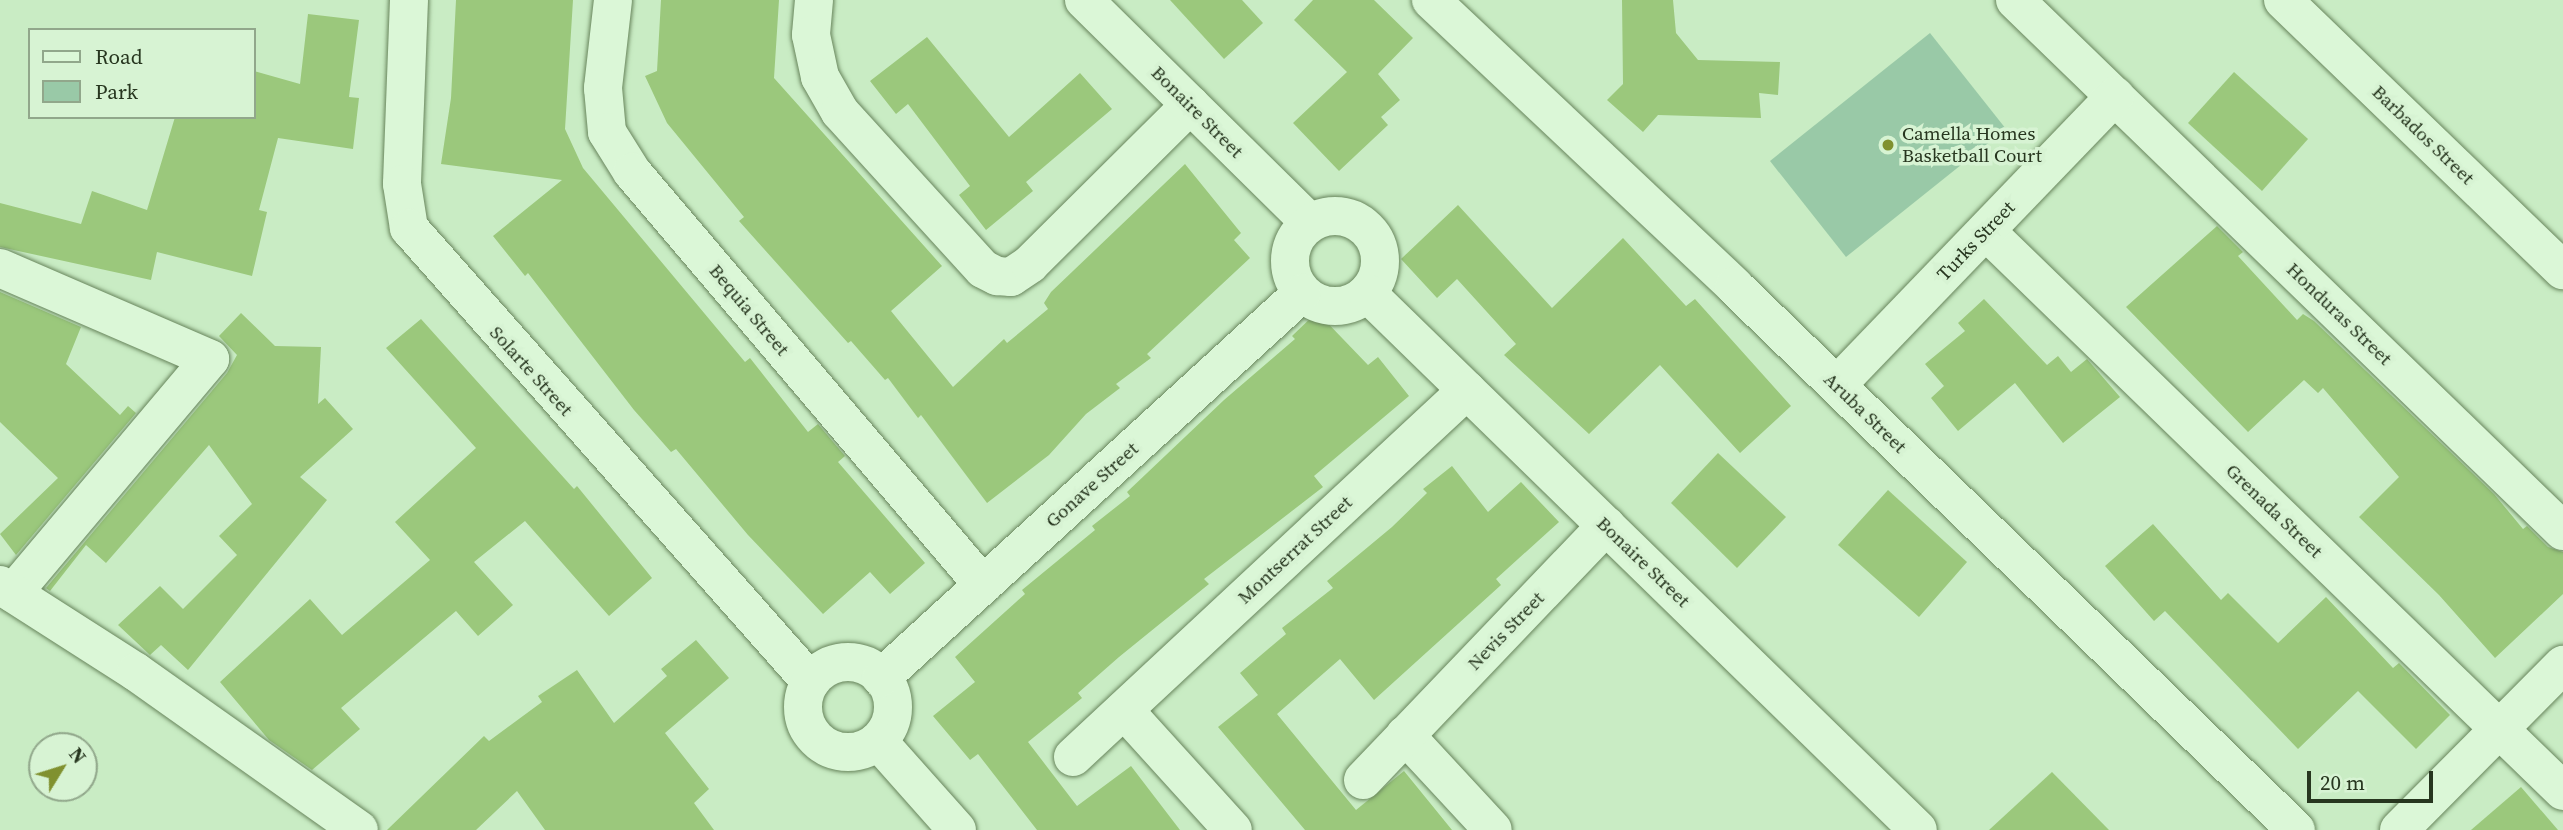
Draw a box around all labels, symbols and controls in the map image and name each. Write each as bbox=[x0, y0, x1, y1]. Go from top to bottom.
legend bbox=[28, 28, 256, 119]
text: Road bbox=[95, 42, 143, 71]
street label: Bonaire Street bbox=[1146, 61, 1248, 163]
text: Park bbox=[95, 77, 138, 106]
street label: Barbados Street bbox=[2367, 81, 2479, 189]
place label: Camella Homes Basketball Court bbox=[1902, 123, 2042, 167]
marker: Camella Homes Basketball Court bbox=[1880, 137, 1896, 153]
street label: Turks Street bbox=[1932, 196, 2020, 286]
street label: Honduras Street bbox=[2282, 258, 2396, 370]
street label: Bequia Street bbox=[704, 260, 794, 360]
street label: Solarte Street bbox=[485, 321, 577, 421]
street label: Aruba Street bbox=[1819, 368, 1911, 458]
street label: Gonave Street bbox=[1041, 438, 1143, 532]
street label: Grenada Street bbox=[2221, 459, 2327, 563]
street label: Montserrat Street bbox=[1233, 491, 1357, 609]
street label: Bonaire Street bbox=[1592, 512, 1694, 612]
street label: Nevis Street bbox=[1463, 587, 1549, 675]
north arrow bbox=[28, 732, 98, 802]
text: N bbox=[63, 742, 92, 769]
scale bar bbox=[2311, 756, 2437, 800]
text: 20 m bbox=[2320, 768, 2365, 797]

